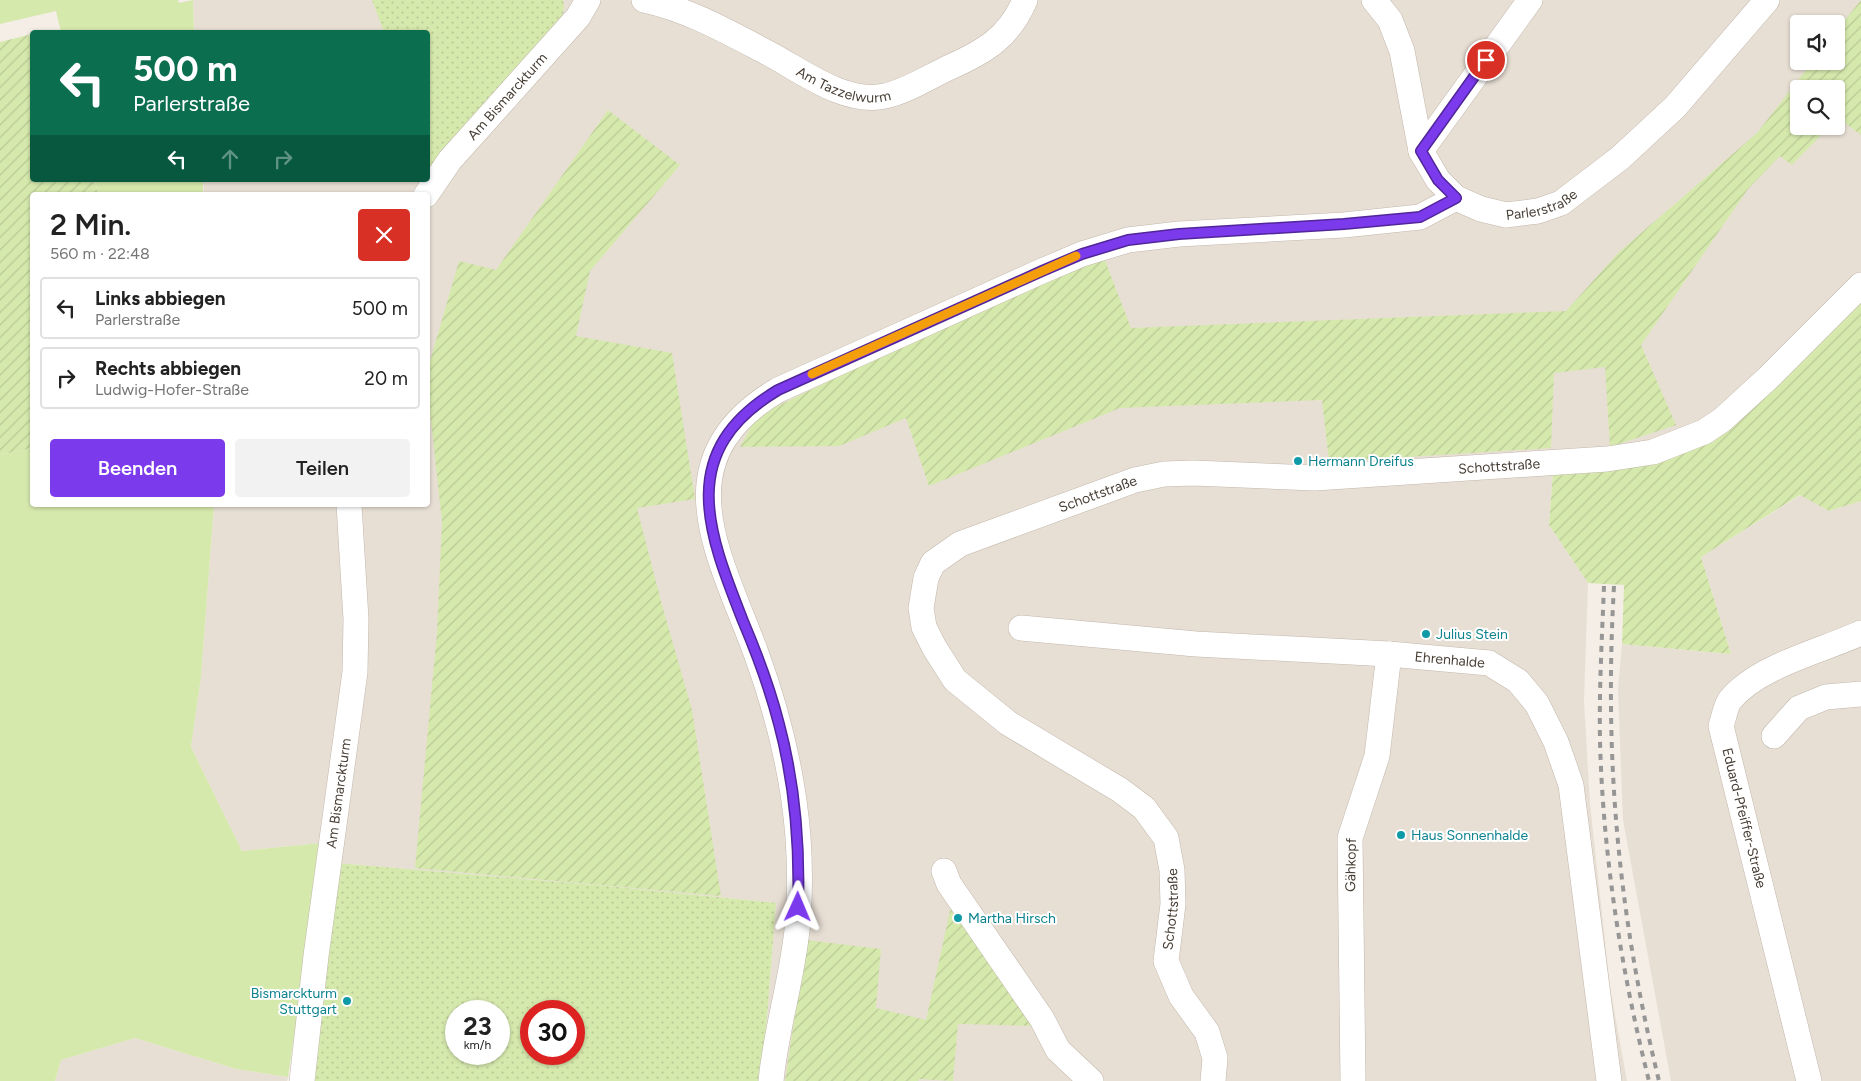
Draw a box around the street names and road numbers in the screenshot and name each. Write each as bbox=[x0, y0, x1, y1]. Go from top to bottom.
street label: Am Bismarckturm bbox=[464, 49, 551, 143]
street label: Am Tazzelwurm bbox=[793, 63, 892, 106]
street label: Parlerstraße bbox=[1505, 185, 1581, 223]
street label: Schottstraße bbox=[1458, 455, 1541, 477]
street label: Schottstraße bbox=[1056, 471, 1139, 516]
street label: Ehrenhalde bbox=[1414, 648, 1486, 671]
street label: Am Bismarckturm bbox=[322, 737, 354, 850]
street label: Eduard-Pfeiffer-Straße bbox=[1718, 746, 1770, 890]
street label: Gähkopf bbox=[1342, 837, 1360, 892]
street label: Schottstraße bbox=[1159, 868, 1182, 951]

